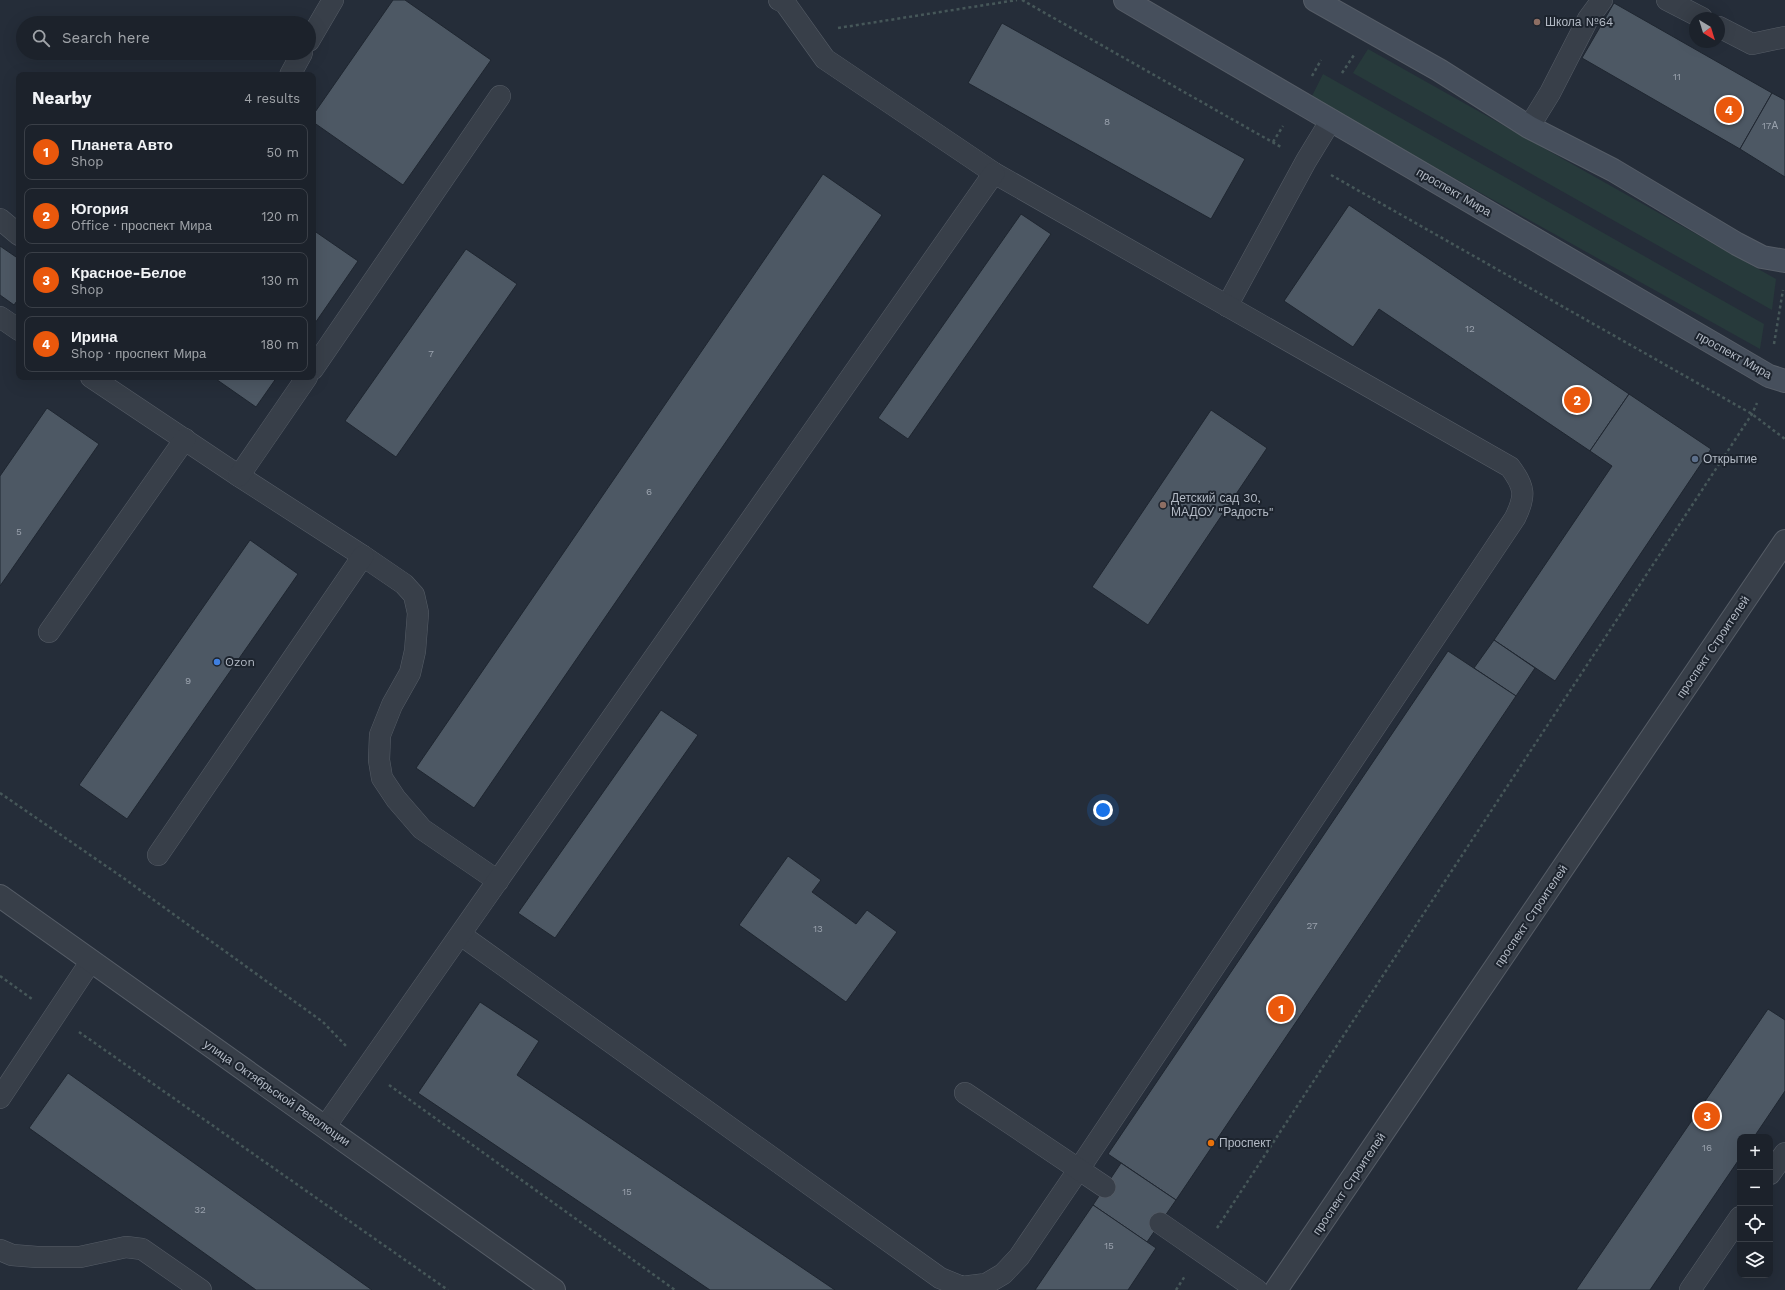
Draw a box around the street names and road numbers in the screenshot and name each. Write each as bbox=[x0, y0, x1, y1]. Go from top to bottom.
street label: проспект Мира bbox=[1414, 165, 1494, 219]
street label: проспект Мира bbox=[1694, 329, 1774, 382]
street label: проспект Строителей bbox=[1674, 593, 1752, 701]
street label: проспект Строителей bbox=[1492, 862, 1570, 970]
street label: улица Октябрьской Революции bbox=[201, 1037, 353, 1149]
street label: проспект Строителей bbox=[1310, 1130, 1388, 1238]

